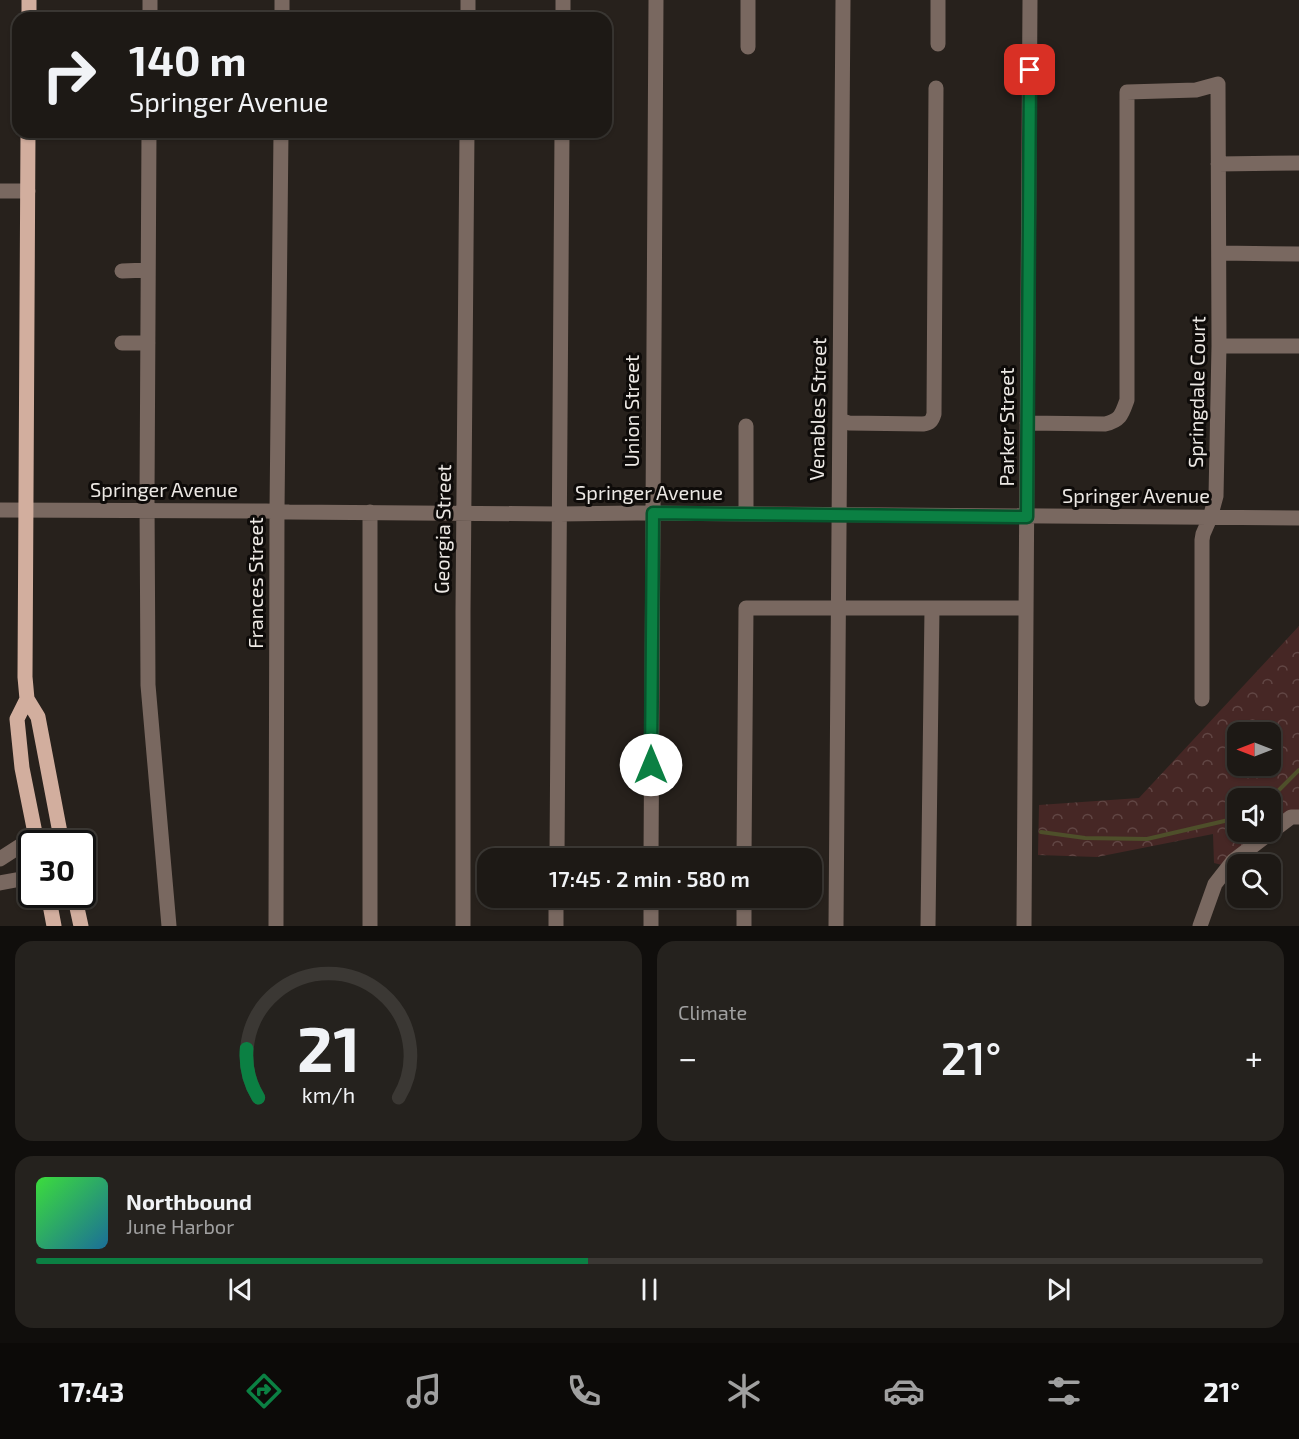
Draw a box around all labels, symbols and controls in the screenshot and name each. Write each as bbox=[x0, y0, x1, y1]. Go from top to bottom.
text: 140 m bbox=[129, 34, 246, 84]
icon: right bbox=[30, 36, 108, 114]
pin bbox=[1004, 44, 1055, 95]
icon: arrive bbox=[1013, 53, 1046, 86]
text: Springer Avenue bbox=[129, 85, 329, 117]
street label: Springdale Court bbox=[1183, 315, 1209, 468]
street label: Venables Street bbox=[804, 337, 830, 481]
street label: Union Street bbox=[619, 354, 643, 467]
street label: Parker Street bbox=[994, 367, 1018, 486]
street label: Georgia Street bbox=[429, 464, 455, 594]
street label: Springer Avenue bbox=[90, 477, 238, 501]
street label: Springer Avenue bbox=[575, 480, 723, 504]
street label: Springer Avenue bbox=[1062, 483, 1210, 507]
street label: Frances Street bbox=[243, 517, 267, 649]
north arrow bbox=[1227, 722, 1281, 776]
map controls bbox=[1227, 722, 1281, 908]
position arrow bbox=[619, 733, 683, 797]
button: sound bbox=[1227, 788, 1281, 842]
speed limit sign: 30 bbox=[18, 830, 96, 908]
button: search bbox=[1227, 854, 1281, 908]
text: 17:45 · 2 min · 580 m bbox=[549, 865, 750, 891]
text: Climate bbox=[678, 1000, 747, 1024]
text: 21 bbox=[297, 1010, 360, 1085]
text: 21° bbox=[941, 1030, 1001, 1084]
text: − bbox=[678, 1037, 697, 1077]
text: + bbox=[1245, 1037, 1263, 1077]
text: km/h bbox=[302, 1082, 355, 1107]
text: Northbound bbox=[126, 1188, 252, 1214]
text: June Harbor bbox=[126, 1214, 234, 1238]
icon: previous bbox=[224, 1273, 257, 1306]
icon: pause bbox=[633, 1273, 666, 1306]
icon: next bbox=[1042, 1273, 1075, 1306]
icon: directions bbox=[243, 1370, 285, 1412]
icon: music bbox=[403, 1370, 445, 1412]
icon: phone bbox=[563, 1370, 605, 1412]
icon: climate bbox=[723, 1370, 765, 1412]
icon: car bbox=[883, 1370, 925, 1412]
icon: filters bbox=[1043, 1370, 1085, 1412]
text: 17:43 bbox=[59, 1375, 124, 1407]
text: 21° bbox=[1203, 1375, 1240, 1407]

